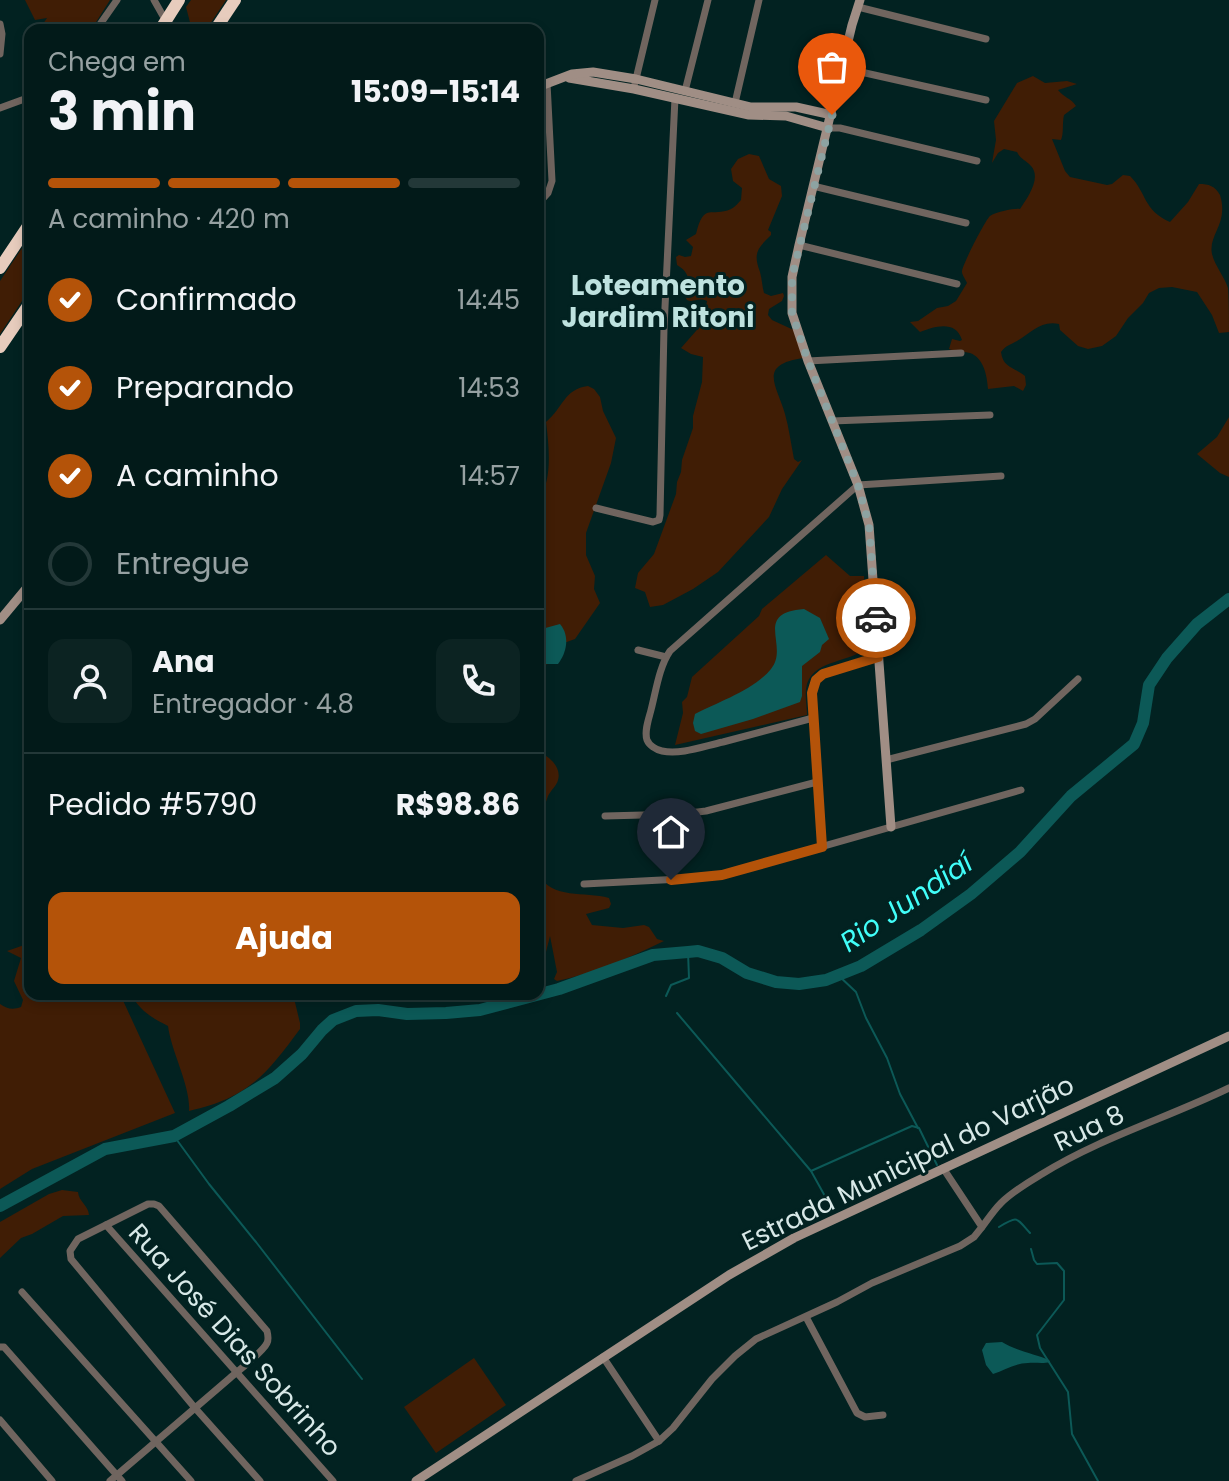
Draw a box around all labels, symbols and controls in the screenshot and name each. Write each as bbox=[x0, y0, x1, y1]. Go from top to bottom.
pin bbox=[798, 33, 866, 115]
text: Chega em bbox=[48, 44, 186, 80]
icon: bag bbox=[810, 45, 854, 89]
text: 15:09–15:14 bbox=[351, 70, 520, 113]
text: 3 min bbox=[48, 75, 196, 148]
text: A caminho · 420 m bbox=[48, 201, 290, 237]
district label: Loteamento Jardim Ritoni bbox=[562, 266, 754, 337]
icon: check bbox=[48, 278, 92, 322]
text: Confirmado bbox=[116, 278, 297, 321]
text: 14:45 bbox=[457, 282, 520, 318]
icon: check bbox=[48, 366, 92, 410]
text: Preparando bbox=[116, 366, 294, 409]
text: 14:53 bbox=[458, 370, 520, 406]
icon: check bbox=[48, 454, 92, 498]
text: A caminho bbox=[116, 454, 279, 497]
text: 14:57 bbox=[459, 458, 520, 494]
text: Entregue bbox=[116, 542, 249, 585]
courier bbox=[836, 578, 916, 658]
icon: car bbox=[854, 596, 898, 640]
button: person bbox=[48, 639, 132, 723]
button: phone bbox=[436, 639, 520, 723]
text: Ana bbox=[152, 640, 215, 683]
text: Entregador · 4.8 bbox=[152, 686, 354, 722]
text: Pedido #5790 bbox=[48, 783, 257, 826]
text: R$98.86 bbox=[396, 783, 520, 826]
pin bbox=[637, 798, 705, 880]
icon: home bbox=[649, 810, 693, 854]
water label: Rio Jundiaí bbox=[832, 842, 982, 961]
button: Ajuda bbox=[48, 892, 520, 984]
street label: Estrada Municipal do Varjão bbox=[736, 1067, 1080, 1259]
street label: Rua 8 bbox=[1048, 1096, 1130, 1160]
street label: Rua José Dias Sobrinho bbox=[120, 1216, 350, 1464]

